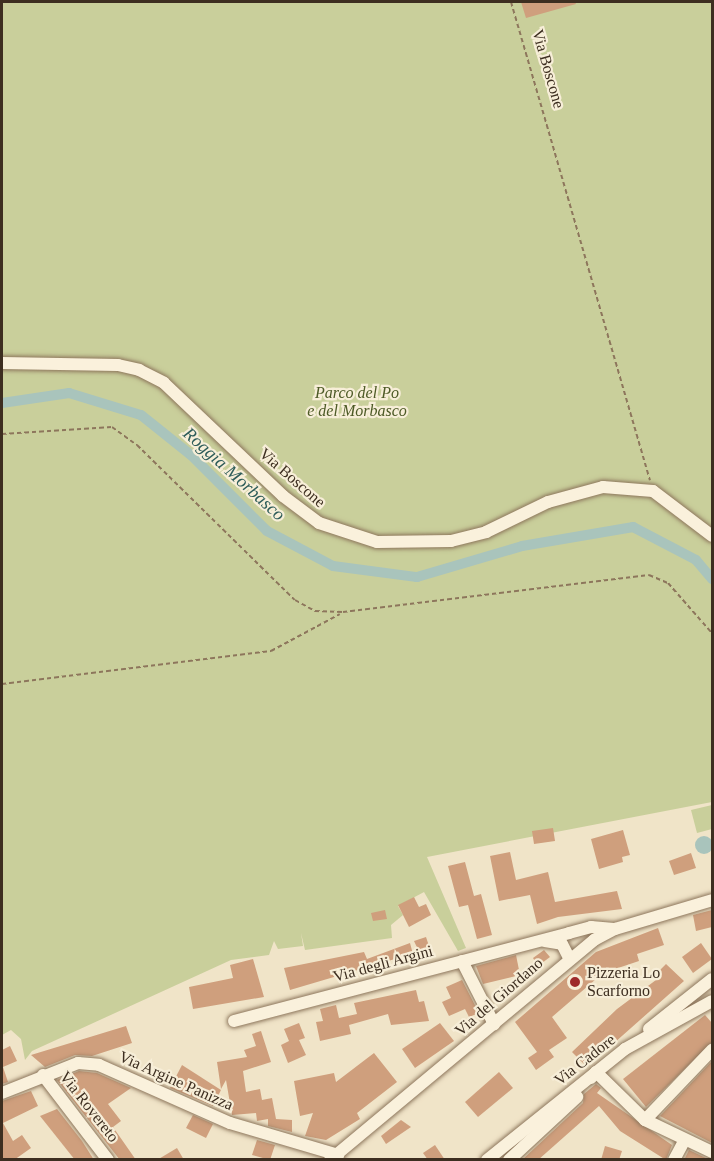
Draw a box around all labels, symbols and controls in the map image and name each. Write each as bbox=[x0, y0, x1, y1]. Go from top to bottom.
street label: Via Boscone bbox=[528, 27, 568, 111]
park label: Parco del Po e del Morbasco bbox=[307, 383, 407, 421]
water label: Roggia Morbasco bbox=[179, 423, 289, 525]
street label: Via Boscone bbox=[255, 444, 329, 512]
street label: Via degli Argini bbox=[330, 941, 436, 987]
street label: Via del Giordano bbox=[451, 954, 547, 1040]
place label: Pizzeria Lo Scarforno bbox=[587, 963, 660, 1001]
marker: Pizzeria Lo Scarforno bbox=[568, 975, 582, 989]
street label: Via Cadore bbox=[551, 1030, 619, 1090]
street label: Via Argine Panizza bbox=[115, 1047, 237, 1115]
street label: Via Rovereto bbox=[55, 1068, 123, 1146]

